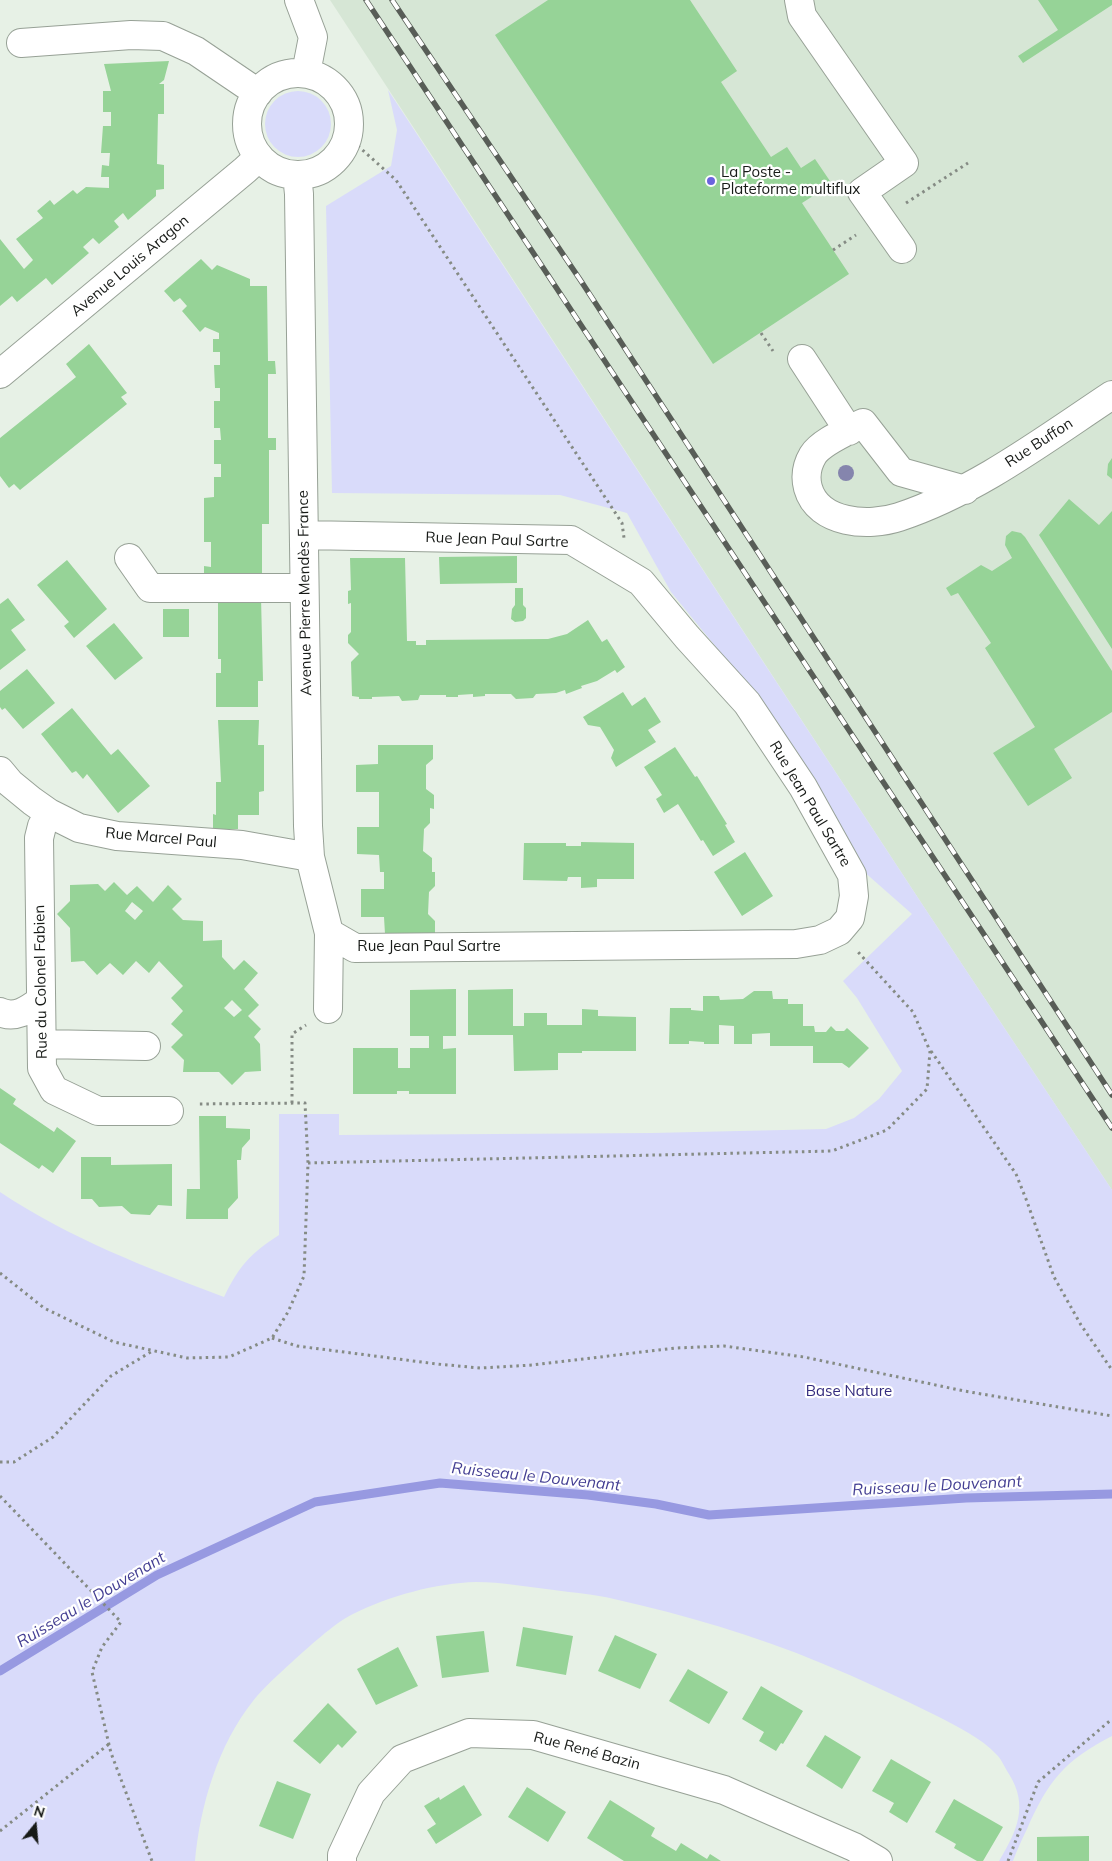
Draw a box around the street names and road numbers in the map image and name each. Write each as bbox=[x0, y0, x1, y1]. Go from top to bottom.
street label: Avenue Louis Aragon bbox=[67, 211, 193, 321]
street label: Rue Buffon bbox=[1002, 414, 1076, 472]
street label: Avenue Pierre Mendès France bbox=[294, 490, 316, 696]
street label: Rue Jean Paul Sartre bbox=[425, 529, 569, 551]
street label: Rue Jean Paul Sartre bbox=[765, 738, 855, 870]
street label: Rue Marcel Paul bbox=[104, 824, 218, 852]
street label: Rue du Colonel Fabien bbox=[31, 905, 51, 1059]
street label: Rue Jean Paul Sartre bbox=[357, 937, 501, 955]
street label: Rue René Bazin bbox=[532, 1728, 642, 1774]

